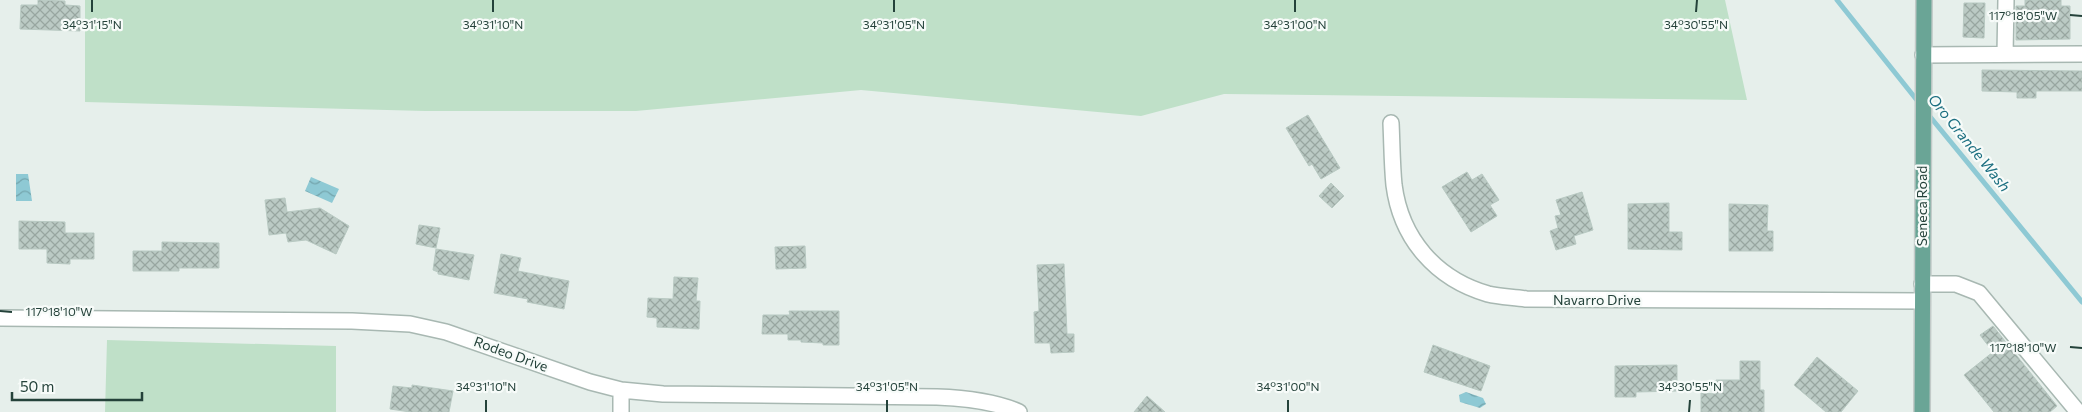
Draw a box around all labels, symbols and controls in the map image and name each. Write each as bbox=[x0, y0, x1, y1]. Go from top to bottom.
text: 117°18'05"W bbox=[1989, 8, 2057, 22]
text: 34°31'15"N bbox=[62, 17, 122, 31]
text: 34°31'10"N bbox=[463, 17, 523, 31]
text: 34°31'05"N bbox=[863, 17, 925, 31]
text: 34°31'00"N bbox=[1263, 17, 1327, 31]
text: 34°30'55"N bbox=[1664, 17, 1728, 31]
water label: Oro Grande Wash bbox=[1925, 90, 2015, 195]
street label: Seneca Road bbox=[1913, 166, 1930, 246]
street label: Navarro Drive bbox=[1553, 291, 1641, 308]
text: 117°18'10"W bbox=[26, 304, 92, 318]
street label: Rodeo Drive bbox=[472, 332, 551, 375]
text: 117°18'10"W bbox=[1990, 340, 2056, 354]
scale bar bbox=[12, 370, 142, 402]
text: 50 m bbox=[20, 377, 54, 395]
text: 34°31'10"N bbox=[456, 379, 516, 393]
text: 34°31'05"N bbox=[856, 379, 918, 393]
text: 34°31'00"N bbox=[1256, 379, 1320, 393]
text: 34°30'55"N bbox=[1658, 379, 1722, 393]

